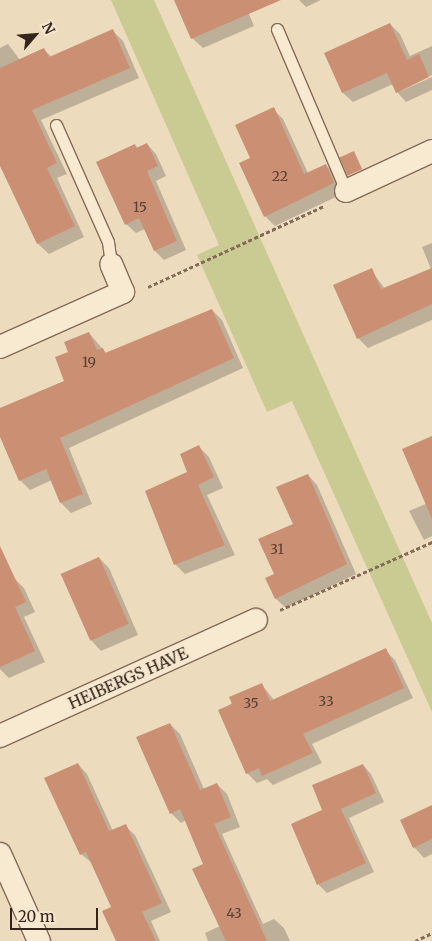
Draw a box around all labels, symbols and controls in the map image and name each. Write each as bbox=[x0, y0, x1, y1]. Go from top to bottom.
north arrow bbox=[10, 10, 60, 60]
text: N bbox=[38, 19, 59, 37]
house number: 22 bbox=[272, 168, 288, 184]
house number: 15 bbox=[133, 199, 147, 215]
house number: 19 bbox=[82, 354, 96, 370]
house number: 31 bbox=[270, 541, 284, 557]
street label: HEIBERGS HAVE bbox=[65, 643, 191, 713]
house number: 33 bbox=[318, 693, 334, 709]
house number: 35 bbox=[243, 695, 259, 711]
scale bar bbox=[12, 898, 100, 930]
house number: 43 bbox=[226, 905, 242, 921]
text: 20 m bbox=[18, 907, 55, 926]

